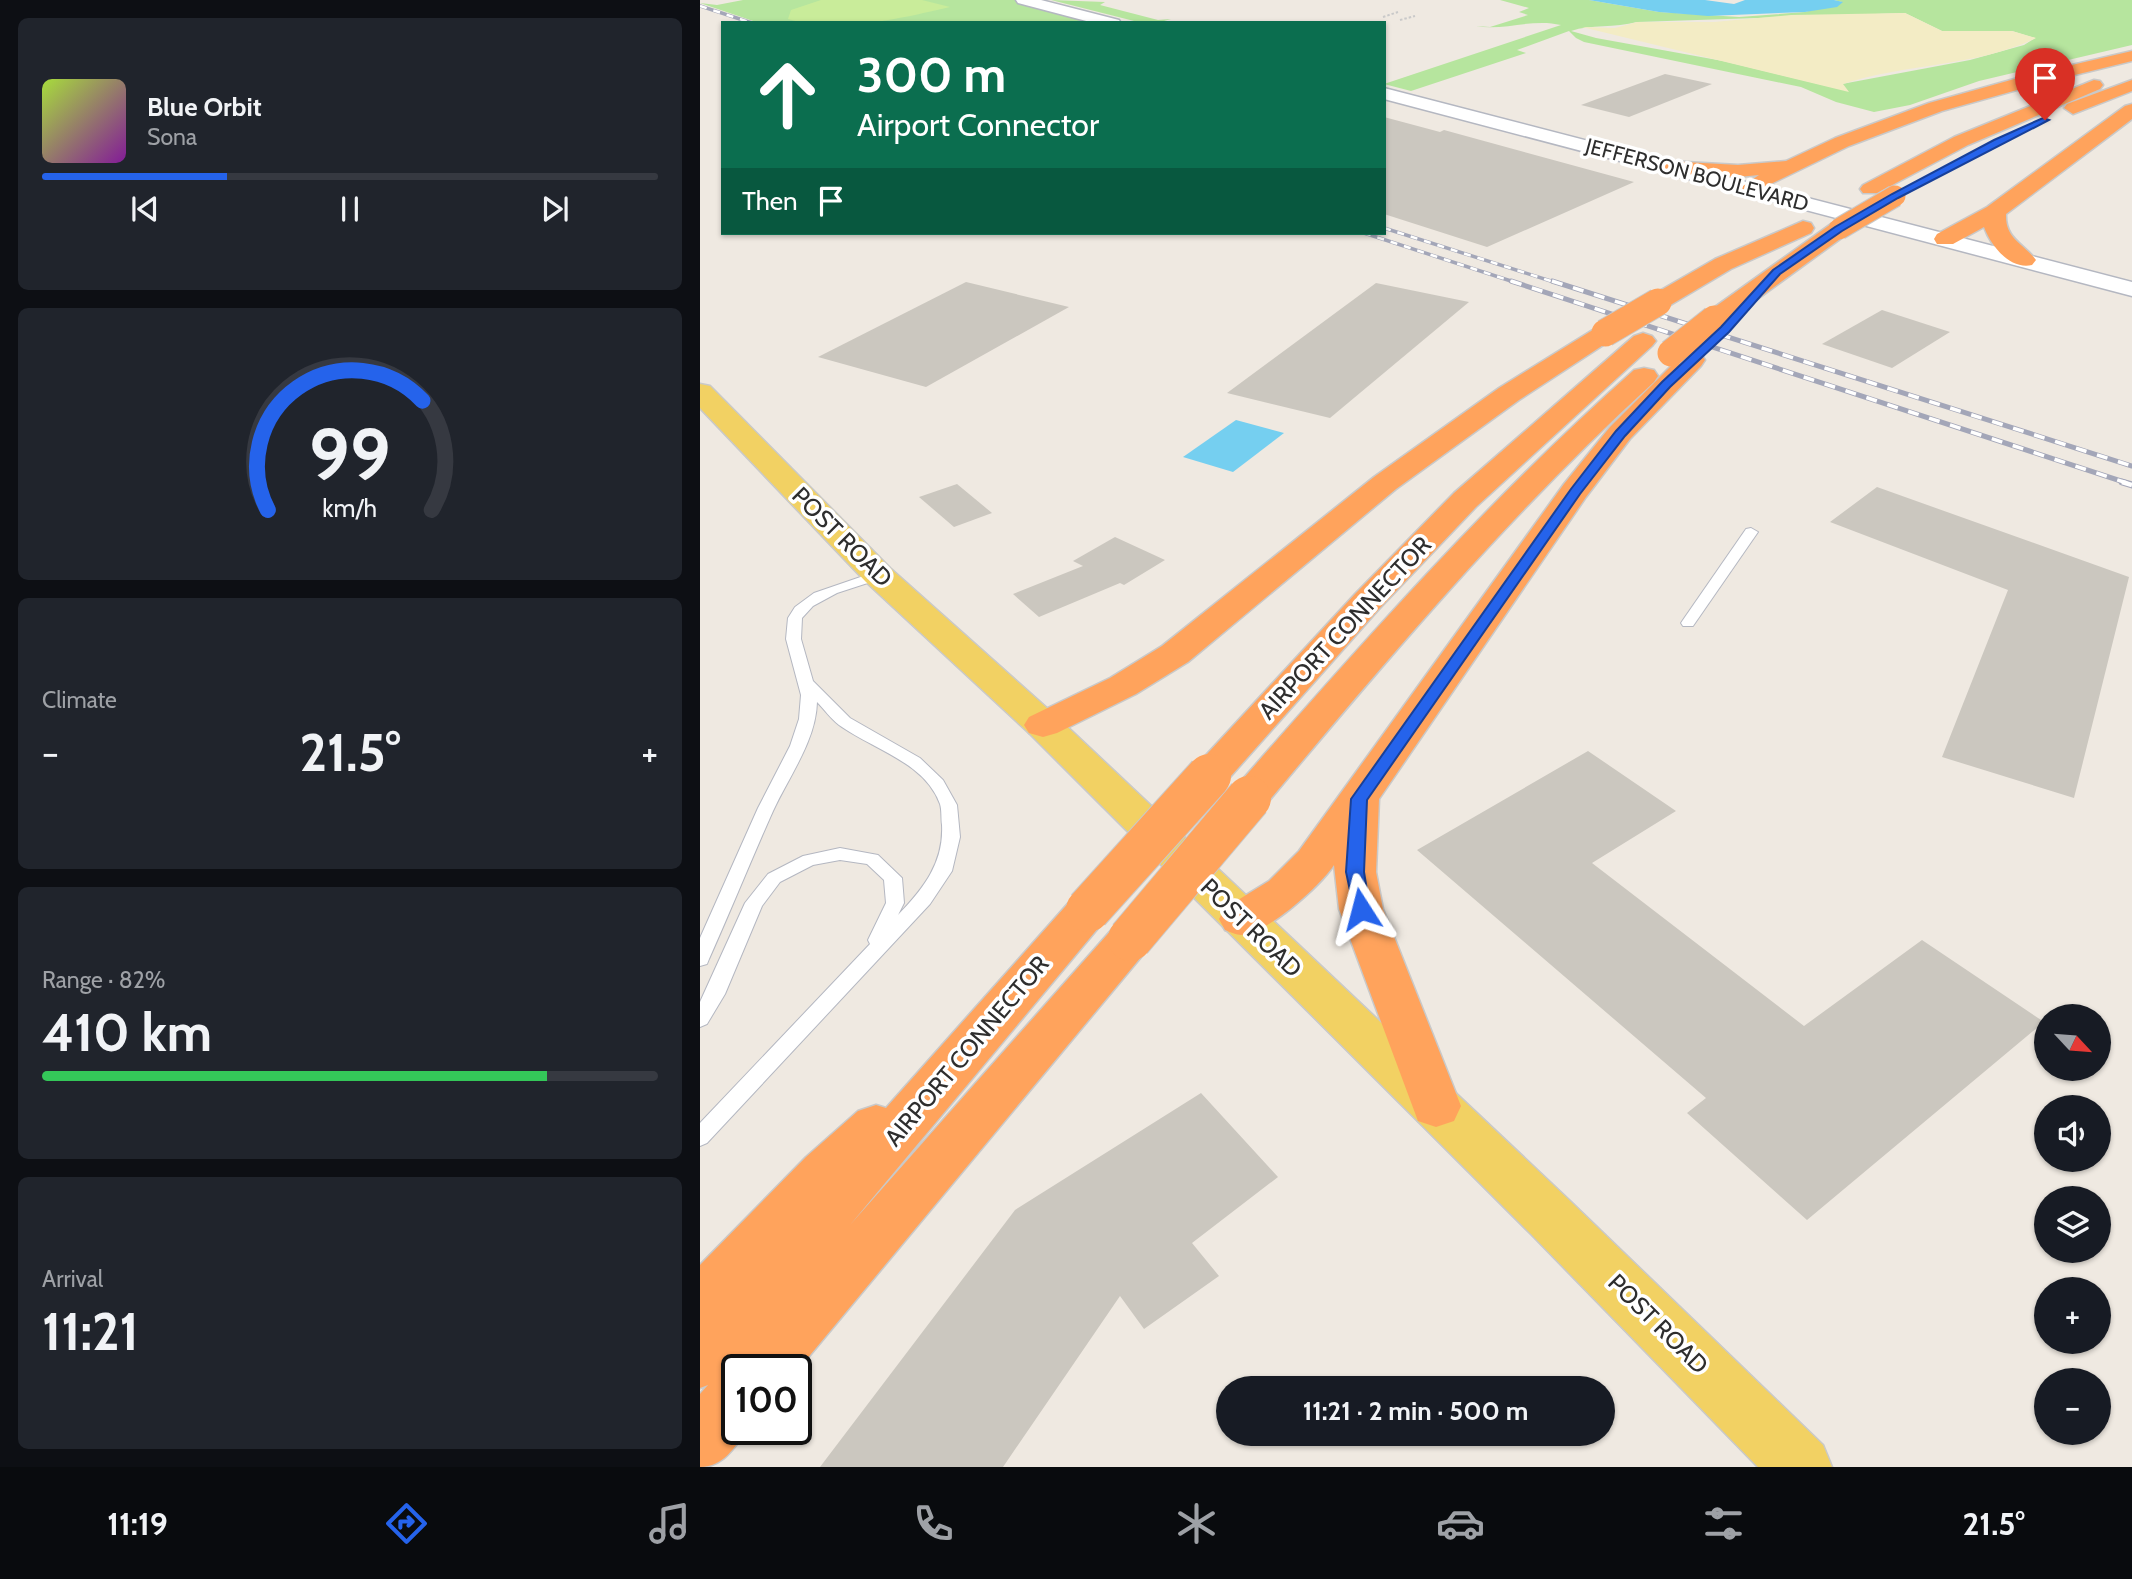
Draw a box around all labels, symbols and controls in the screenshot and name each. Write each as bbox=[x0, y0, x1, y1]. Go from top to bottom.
text: 300 m bbox=[857, 45, 1006, 104]
pin bbox=[2015, 48, 2075, 120]
icon: ahead bbox=[742, 49, 833, 140]
icon: arrive bbox=[2026, 59, 2064, 97]
text: Blue Orbit bbox=[147, 91, 262, 123]
text: Airport Connector bbox=[857, 105, 1099, 144]
text: Sona bbox=[147, 123, 197, 151]
street label: JEFFERSON BOULEVARD bbox=[1582, 132, 1811, 216]
icon: arrive bbox=[812, 182, 850, 220]
text: Then bbox=[742, 185, 798, 217]
icon: previous bbox=[126, 190, 164, 228]
icon: pause bbox=[331, 190, 369, 228]
icon: next bbox=[536, 190, 574, 228]
text: 99 bbox=[309, 410, 391, 498]
street label: POST ROAD bbox=[786, 481, 898, 593]
text: km/h bbox=[323, 492, 377, 522]
street label: AIRPORT CONNECTOR bbox=[1252, 530, 1437, 725]
text: Climate bbox=[42, 686, 117, 714]
text: 21.5° bbox=[299, 721, 401, 784]
text: − bbox=[42, 729, 59, 776]
text: + bbox=[641, 729, 658, 776]
street label: POST ROAD bbox=[1195, 872, 1308, 983]
position arrow bbox=[1324, 872, 1398, 946]
street label: AIRPORT CONNECTOR bbox=[878, 949, 1055, 1152]
text: Range · 82% bbox=[42, 966, 165, 994]
text: 410 km bbox=[42, 1001, 212, 1064]
north arrow bbox=[2034, 1004, 2110, 1082]
map controls bbox=[2034, 1004, 2111, 1445]
button: sound bbox=[2034, 1095, 2111, 1172]
button: layers bbox=[2034, 1186, 2111, 1263]
text: Arrival bbox=[42, 1265, 103, 1293]
street label: POST ROAD bbox=[1602, 1268, 1714, 1380]
button: + bbox=[2034, 1277, 2111, 1354]
text: 11:21 bbox=[42, 1300, 139, 1363]
speed limit sign: 100 bbox=[721, 1354, 812, 1445]
button: − bbox=[2034, 1368, 2111, 1445]
text: 11:21 · 2 min · 500 m bbox=[1303, 1395, 1528, 1427]
icon: directions bbox=[382, 1499, 431, 1548]
icon: music bbox=[645, 1499, 694, 1548]
icon: phone bbox=[909, 1499, 958, 1548]
icon: climate bbox=[1172, 1499, 1221, 1548]
icon: car bbox=[1436, 1499, 1485, 1548]
icon: filters bbox=[1699, 1499, 1748, 1548]
text: 11:19 bbox=[107, 1504, 168, 1543]
text: 21.5° bbox=[1962, 1504, 2025, 1543]

